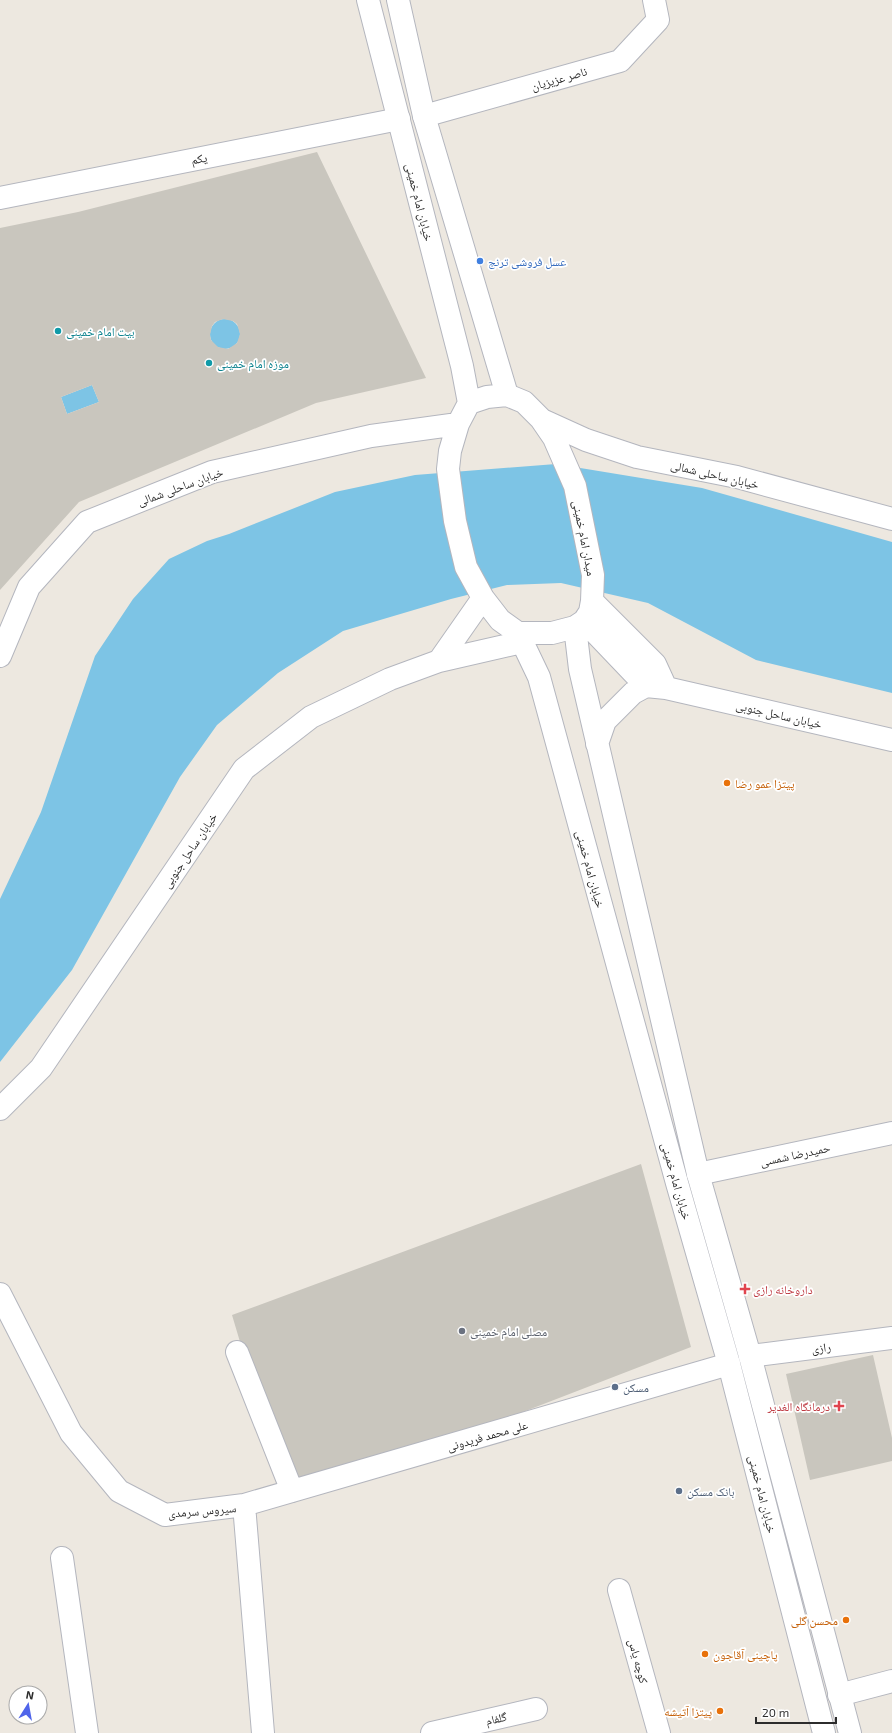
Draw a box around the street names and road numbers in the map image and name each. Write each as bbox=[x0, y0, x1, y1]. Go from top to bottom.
street label: ناصر عزیزیان bbox=[530, 63, 589, 94]
street label: یکم bbox=[190, 150, 209, 168]
street label: خیابان امام خمینی bbox=[402, 162, 437, 243]
street label: خیابان ساحلی شمالی bbox=[669, 457, 761, 492]
street label: خیابان ساحلی شمالی bbox=[135, 464, 226, 509]
street label: میدان امام خمینی bbox=[569, 499, 599, 577]
street label: خیابان ساحل جنوبی bbox=[734, 697, 824, 732]
street label: خیابان ساحل جنوبی bbox=[159, 809, 221, 891]
street label: خیابان امام خمینی bbox=[572, 829, 608, 910]
street label: حمیدرضا شمسی bbox=[759, 1140, 832, 1169]
street label: خیابان امام خمینی bbox=[657, 1141, 695, 1222]
street label: رازی bbox=[810, 1339, 832, 1356]
street label: علی محمد فریدونی bbox=[445, 1417, 529, 1454]
street label: خیابان امام خمینی bbox=[745, 1454, 780, 1535]
street label: سیروس سرمدی bbox=[167, 1500, 237, 1521]
street label: کوچه یاس bbox=[625, 1637, 652, 1685]
street label: گلفام bbox=[484, 1709, 509, 1729]

